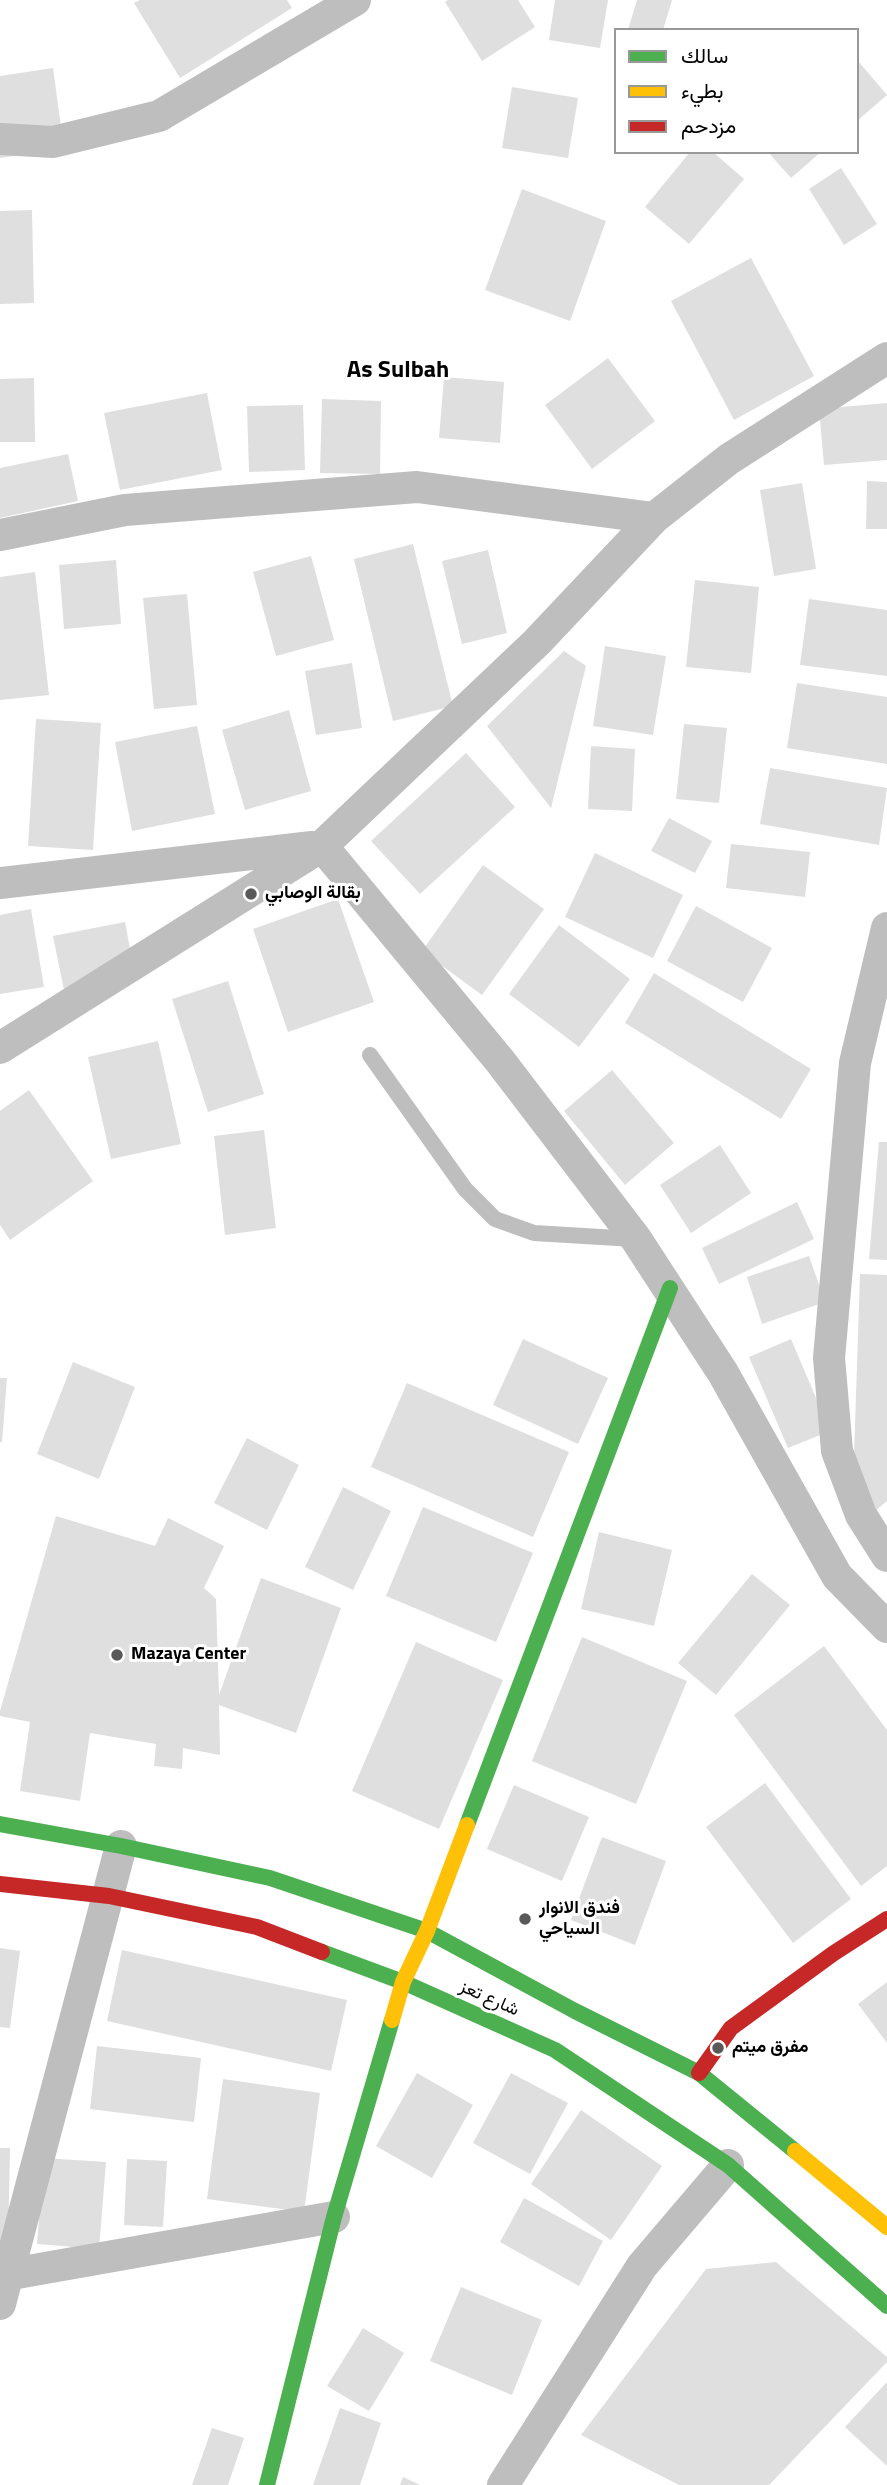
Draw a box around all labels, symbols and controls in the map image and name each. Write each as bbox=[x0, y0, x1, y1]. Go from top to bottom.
legend bbox=[614, 28, 859, 154]
text: سالك bbox=[681, 39, 728, 71]
text: بطيء bbox=[681, 74, 724, 106]
text: مزدحم bbox=[681, 109, 736, 141]
district label: As Sulbah bbox=[347, 357, 449, 385]
place label: بقالة الوصابي bbox=[265, 883, 361, 905]
marker: بقالة الوصابي bbox=[243, 886, 259, 902]
place label: Mazaya Center bbox=[131, 1644, 246, 1666]
marker: Mazaya Center bbox=[109, 1647, 125, 1663]
place label: فندق الانوار السياحي bbox=[539, 1898, 620, 1940]
marker: فندق الانوار السياحي bbox=[517, 1911, 533, 1927]
street label: شارع تعز bbox=[456, 1976, 522, 2022]
place label: مفرق ميتم bbox=[732, 2037, 808, 2059]
marker: مفرق ميتم bbox=[710, 2040, 726, 2056]

